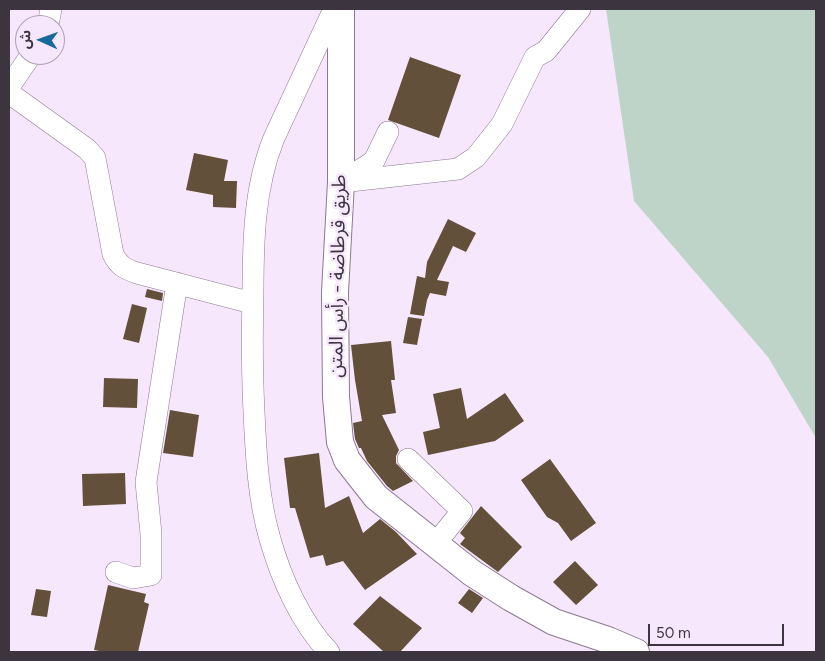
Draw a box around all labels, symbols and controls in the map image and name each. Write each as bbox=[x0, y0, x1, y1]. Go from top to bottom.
north arrow bbox=[15, 15, 65, 65]
text: ش bbox=[17, 30, 34, 49]
street label: طريق قرطاضة - رأس المتن bbox=[325, 174, 351, 378]
scale bar bbox=[650, 614, 786, 646]
text: 50 m bbox=[656, 624, 691, 642]

